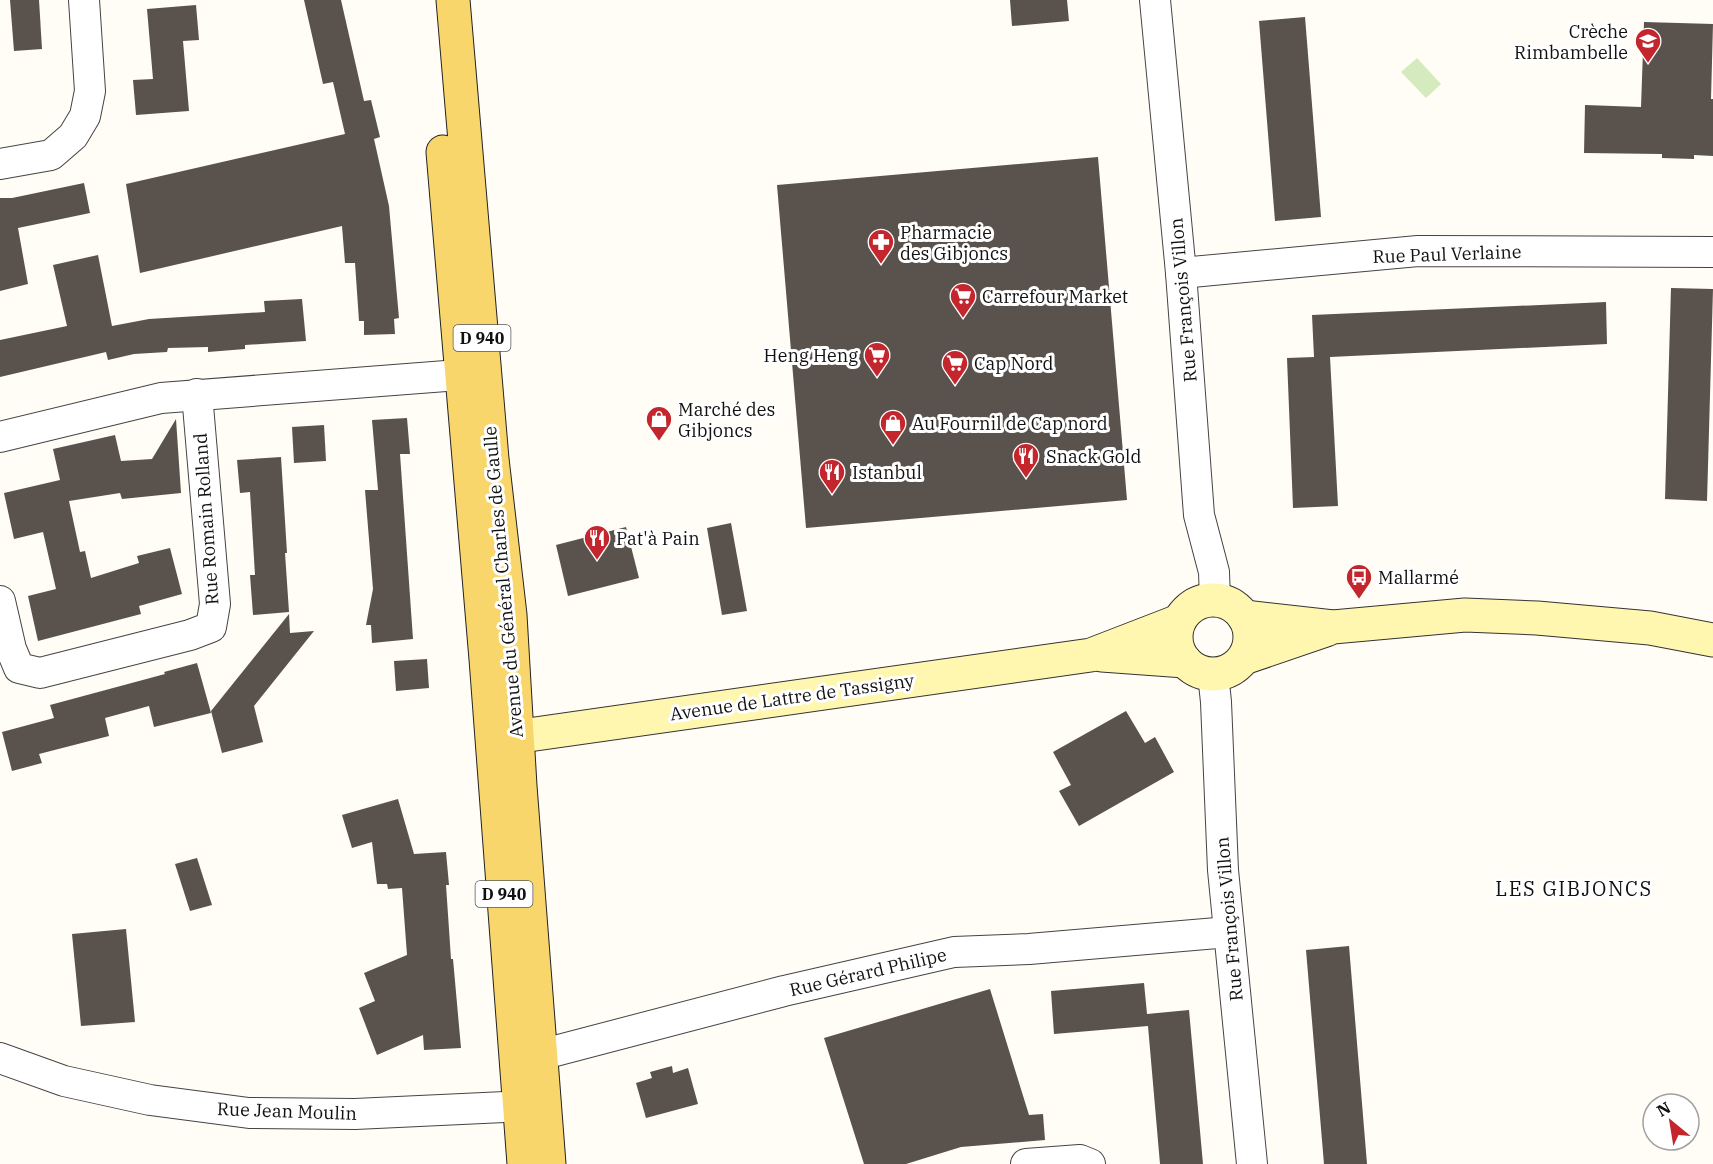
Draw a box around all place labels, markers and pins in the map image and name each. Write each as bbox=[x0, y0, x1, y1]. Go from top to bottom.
place label: Crèche Rimbambelle bbox=[1514, 20, 1628, 64]
school or university icon: Crèche Rimbambelle bbox=[1633, 26, 1663, 64]
place label: Pharmacie des Gibjoncs bbox=[900, 221, 1008, 265]
pharmacy icon: Pharmacie des Gibjoncs bbox=[866, 227, 896, 265]
supermarket icon: Carrefour Market bbox=[948, 281, 978, 319]
place label: Carrefour Market bbox=[982, 285, 1128, 308]
supermarket icon: Heng Heng bbox=[862, 340, 892, 378]
place label: Heng Heng bbox=[764, 344, 858, 367]
supermarket icon: Cap Nord bbox=[940, 348, 970, 386]
place label: Cap Nord bbox=[974, 352, 1054, 375]
place label: Marché des Gibjoncs bbox=[678, 398, 775, 442]
shop icon: Marché des Gibjoncs bbox=[644, 404, 674, 442]
shop icon: Au Fournil de Cap nord bbox=[878, 408, 908, 446]
place label: Au Fournil de Cap nord bbox=[912, 412, 1108, 435]
restaurant icon: Snack Gold bbox=[1011, 441, 1041, 479]
place label: Snack Gold bbox=[1046, 445, 1141, 468]
restaurant icon: Istanbul bbox=[817, 457, 847, 495]
place label: Istanbul bbox=[852, 461, 922, 484]
restaurant icon: Pat'à Pain bbox=[582, 523, 612, 561]
place label: Pat'à Pain bbox=[616, 527, 700, 550]
bus stop icon: Mallarmé bbox=[1344, 562, 1374, 600]
place label: Mallarmé bbox=[1378, 566, 1459, 589]

